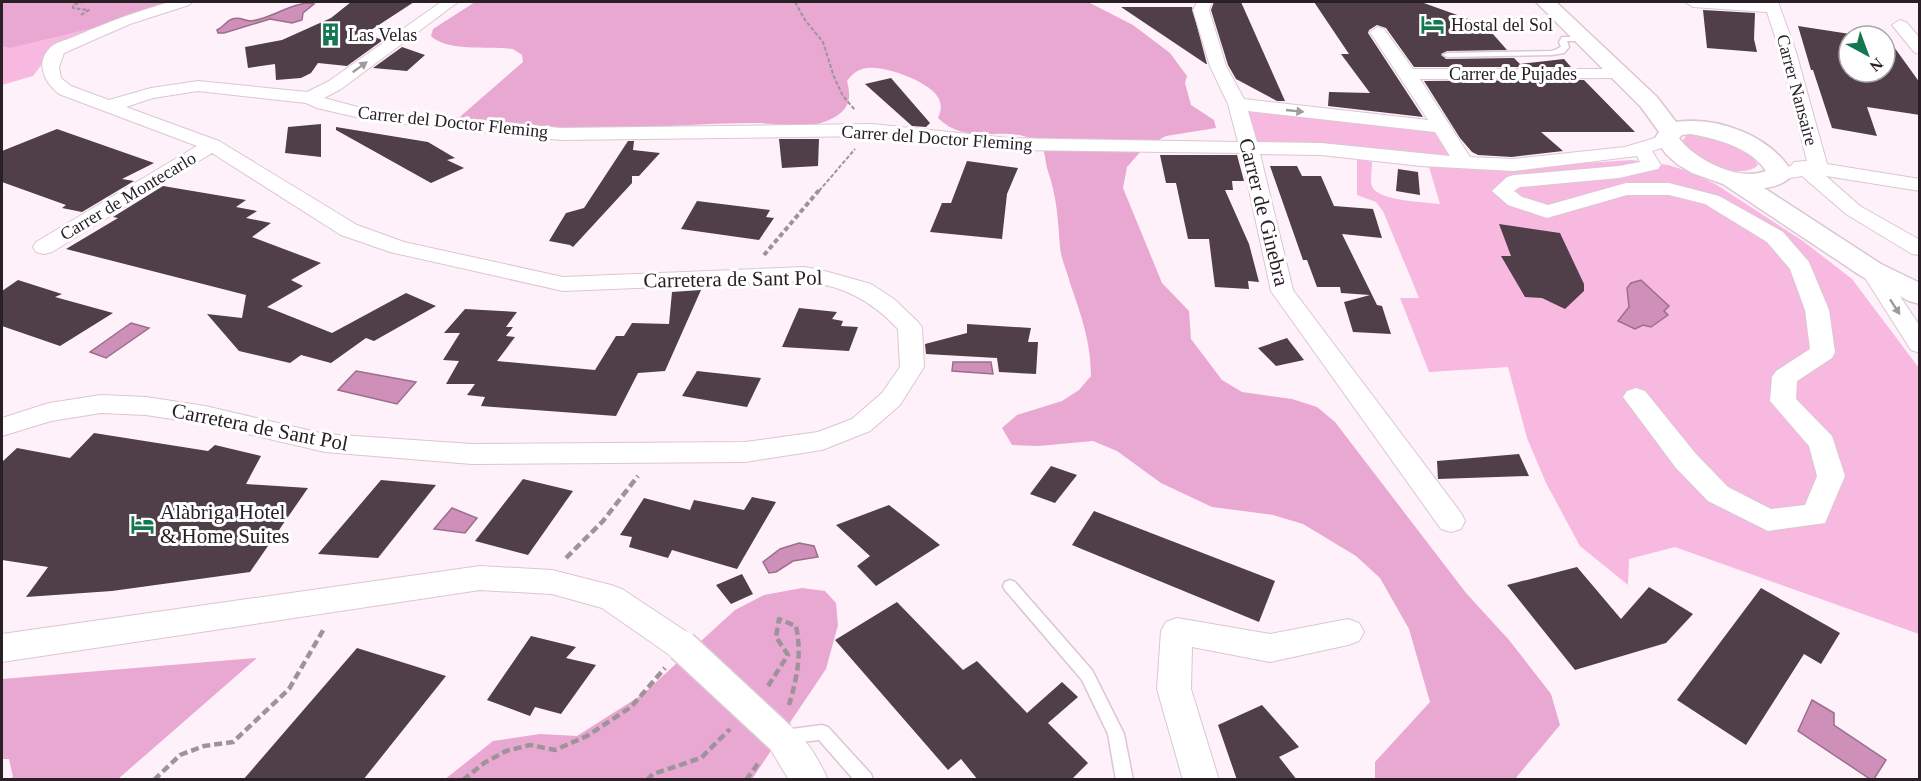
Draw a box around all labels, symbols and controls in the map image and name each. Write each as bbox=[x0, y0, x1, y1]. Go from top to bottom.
hotel icon: Hostal del Sol bbox=[1420, 12, 1446, 38]
place label: Hostal del Sol bbox=[1451, 15, 1553, 35]
building icon: Las Velas bbox=[317, 22, 343, 48]
north arrow bbox=[1837, 24, 1897, 84]
place label: Las Velas bbox=[348, 25, 417, 45]
street label: Carrer Nansaire bbox=[1773, 32, 1821, 148]
text: N bbox=[1866, 55, 1886, 75]
one-way arrow bbox=[351, 61, 367, 73]
street label: Carrer de Pujades bbox=[1449, 64, 1577, 84]
street label: Carrer del Doctor Fleming bbox=[357, 102, 549, 142]
one-way arrow bbox=[1285, 106, 1304, 116]
street label: Carrer del Doctor Fleming bbox=[841, 121, 1033, 155]
street label: Carrer de Ginebra bbox=[1234, 136, 1294, 289]
street label: Carrer de Montecarlo bbox=[56, 148, 200, 244]
street label: Carretera de Sant Pol bbox=[643, 265, 823, 293]
one-way arrow bbox=[1889, 299, 1901, 315]
street label: Carretera de Sant Pol bbox=[170, 398, 350, 456]
place label: Alàbriga Hotel & Home Suites bbox=[160, 500, 290, 548]
hotel icon: Alàbriga Hotel & Home Suites bbox=[129, 511, 155, 537]

